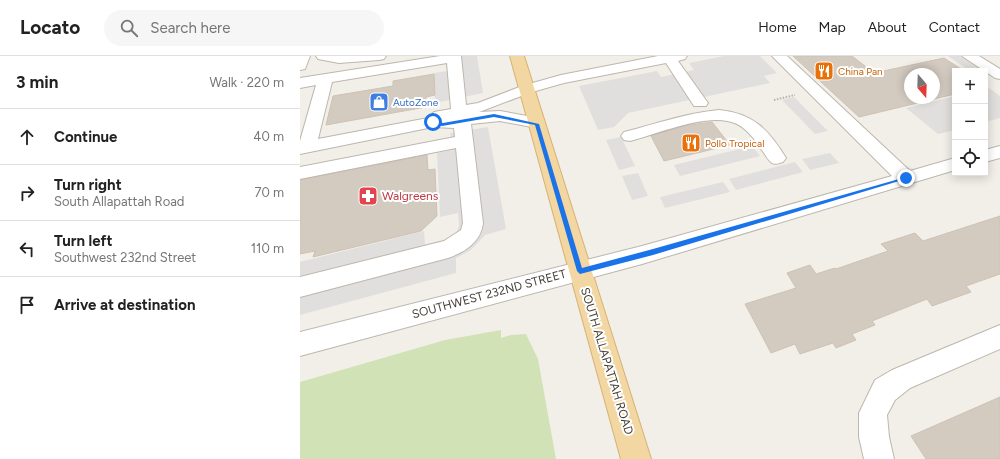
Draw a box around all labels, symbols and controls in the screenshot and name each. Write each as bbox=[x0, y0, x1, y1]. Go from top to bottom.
search box bbox=[104, 10, 384, 46]
text: Locato bbox=[20, 16, 80, 39]
icon: search bbox=[118, 17, 140, 39]
text: Search here bbox=[150, 19, 230, 37]
text: Home bbox=[758, 19, 797, 36]
text: Map bbox=[819, 19, 846, 36]
text: About bbox=[868, 19, 907, 36]
text: Contact bbox=[929, 19, 980, 36]
restaurant icon: China Pan bbox=[813, 60, 835, 82]
place label: China Pan bbox=[838, 65, 883, 78]
north arrow bbox=[904, 68, 940, 104]
map controls bbox=[952, 68, 988, 176]
button: + bbox=[952, 68, 988, 104]
text: 3 min bbox=[16, 72, 58, 92]
text: Walk · 220 m bbox=[209, 75, 284, 90]
shop icon: AutoZone bbox=[368, 91, 390, 113]
place label: AutoZone bbox=[393, 96, 439, 109]
button: − bbox=[952, 104, 988, 140]
route start bbox=[424, 113, 442, 131]
icon: ahead bbox=[16, 126, 38, 148]
text: Continue bbox=[54, 128, 117, 146]
text: 40 m bbox=[253, 129, 284, 144]
restaurant icon: Pollo Tropical bbox=[680, 132, 702, 154]
place label: Pollo Tropical bbox=[705, 137, 764, 150]
button: locate bbox=[952, 140, 988, 176]
route end bbox=[897, 169, 915, 187]
text: Turn right bbox=[54, 176, 122, 194]
icon: right bbox=[16, 182, 38, 204]
text: 70 m bbox=[254, 185, 284, 200]
pharmacy icon: Walgreens bbox=[357, 185, 379, 207]
place label: Walgreens bbox=[382, 189, 439, 203]
text: South Allapattah Road bbox=[54, 194, 184, 209]
text: Turn left bbox=[54, 232, 112, 250]
icon: left bbox=[16, 238, 38, 260]
text: 110 m bbox=[251, 241, 284, 256]
text: Southwest 232nd Street bbox=[54, 250, 196, 265]
street label: SOUTHWEST 232ND STREET bbox=[410, 267, 568, 321]
street label: SOUTH ALLAPATTAH ROAD bbox=[578, 286, 636, 436]
icon: arrive bbox=[16, 294, 38, 316]
text: Arrive at destination bbox=[54, 296, 195, 314]

